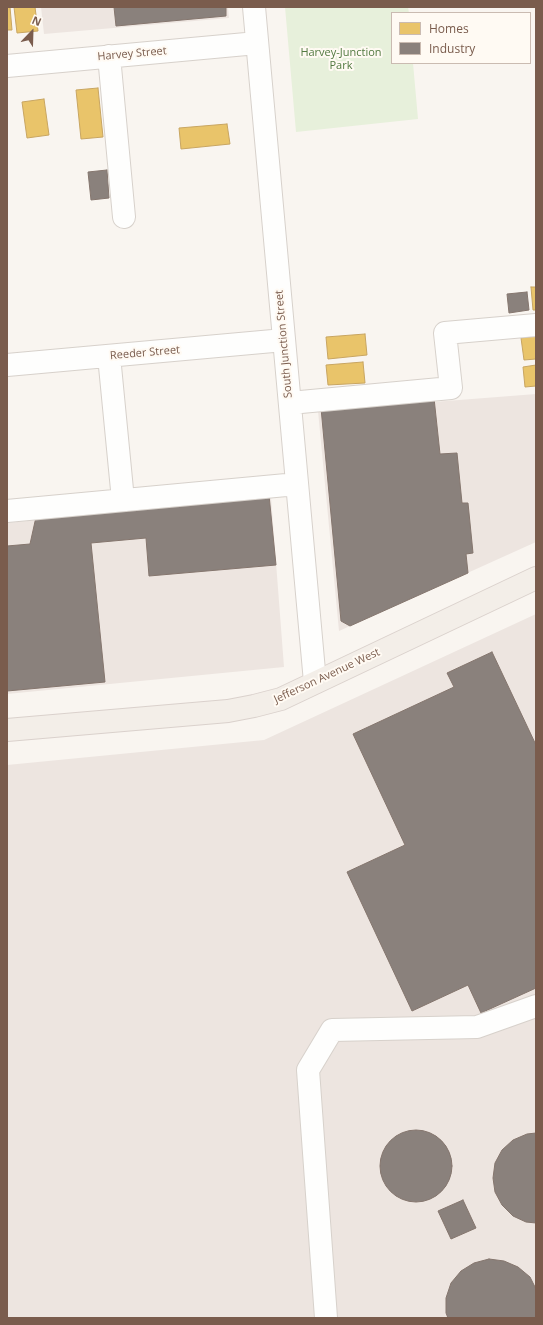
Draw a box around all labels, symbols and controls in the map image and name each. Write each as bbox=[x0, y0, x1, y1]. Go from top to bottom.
north arrow bbox=[12, 12, 52, 52]
text: N bbox=[30, 12, 44, 29]
legend bbox=[391, 12, 531, 64]
text: Homes bbox=[429, 20, 469, 37]
text: Industry bbox=[429, 40, 475, 57]
street label: Harvey Street bbox=[97, 44, 167, 64]
park label: Harvey-Junction Park bbox=[300, 46, 382, 72]
street label: South Junction Street bbox=[273, 289, 295, 399]
street label: Reeder Street bbox=[109, 343, 181, 363]
street label: Jefferson Avenue West bbox=[272, 646, 382, 706]

